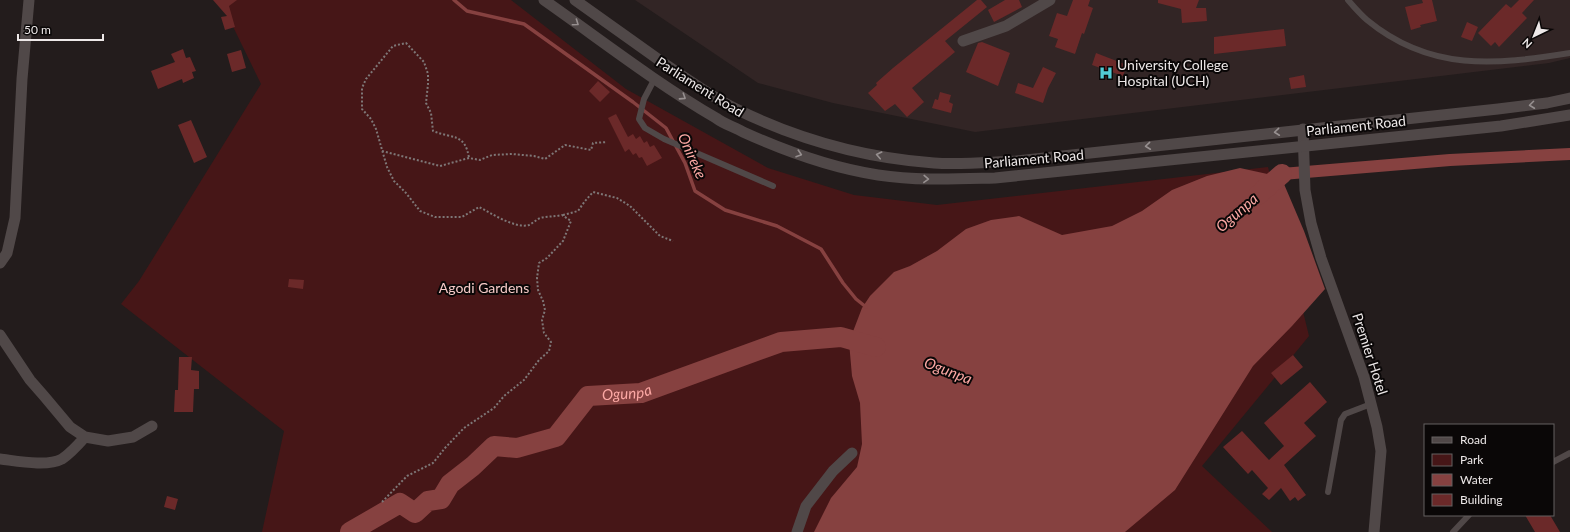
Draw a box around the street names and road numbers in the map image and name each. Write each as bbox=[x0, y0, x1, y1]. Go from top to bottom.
street label: Parliament Road bbox=[653, 53, 747, 120]
street label: Parliament Road bbox=[1305, 112, 1407, 139]
street label: Parliament Road bbox=[983, 146, 1085, 171]
street label: Premier Hotel bbox=[1349, 311, 1392, 397]

